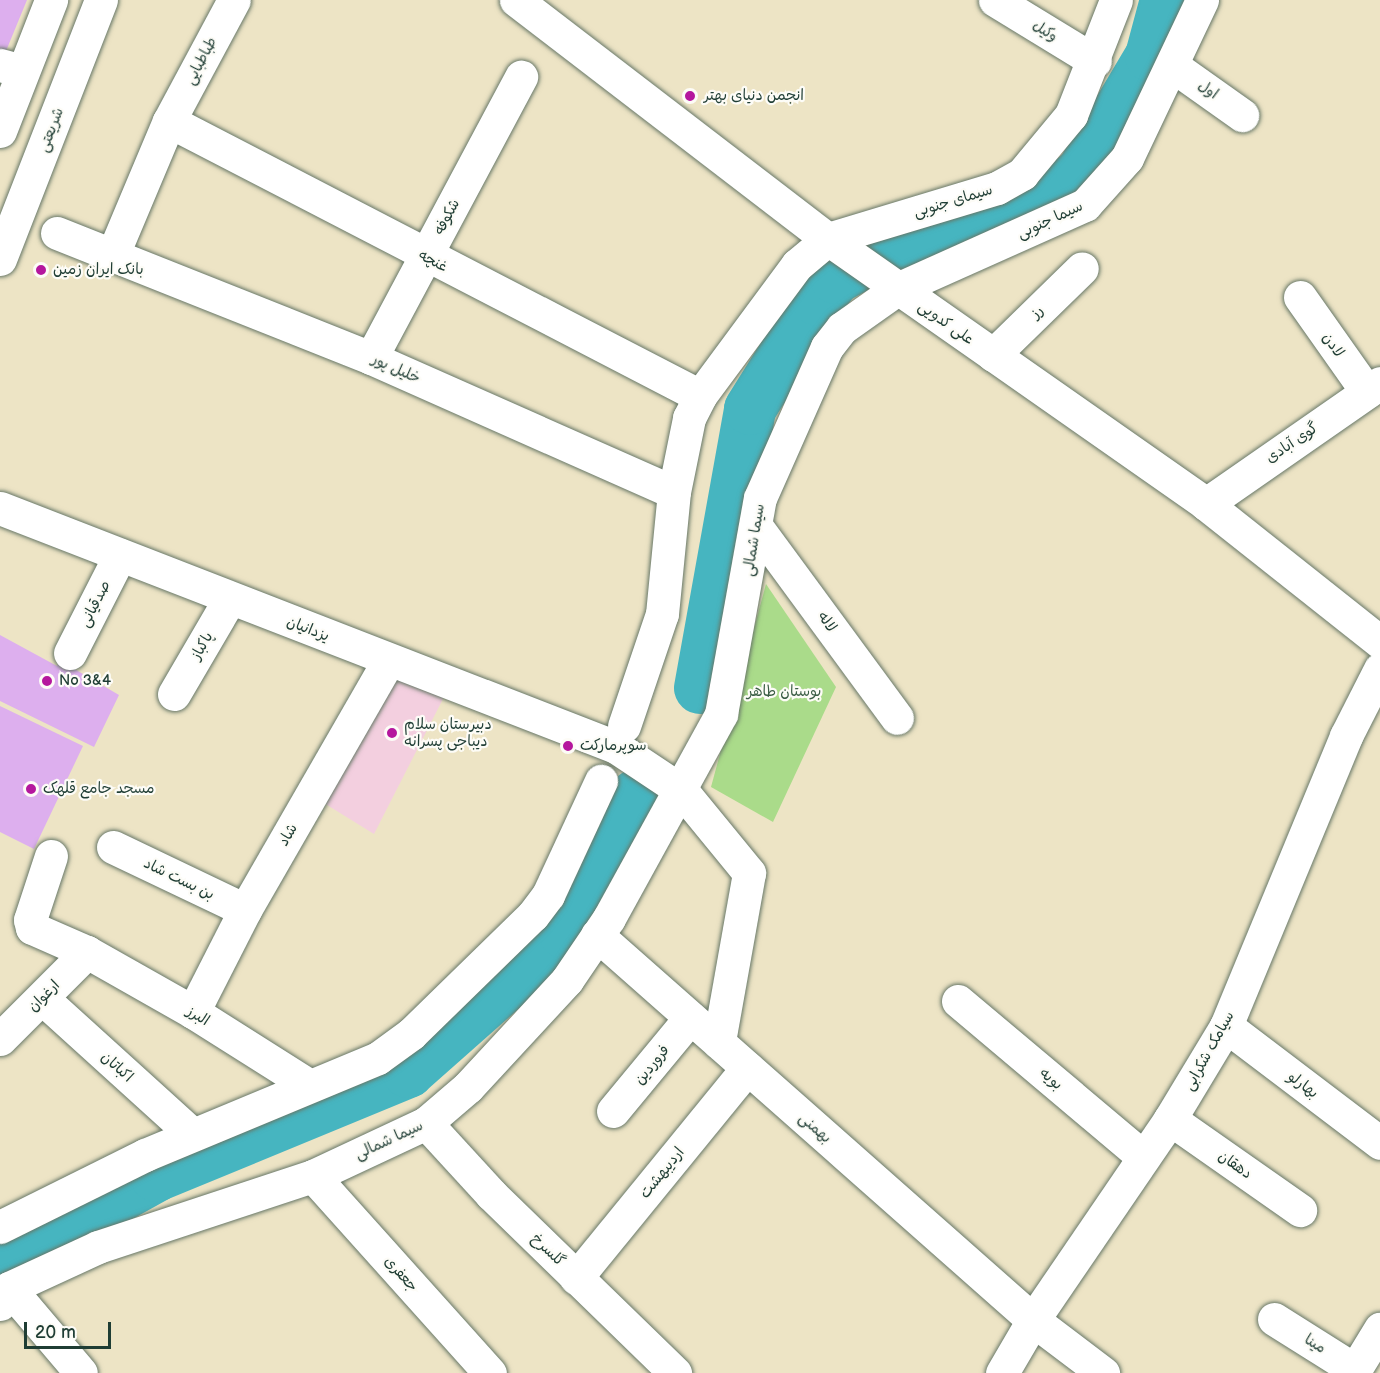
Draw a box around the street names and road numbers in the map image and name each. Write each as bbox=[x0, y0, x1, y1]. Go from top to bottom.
street label: وکیل bbox=[1029, 16, 1061, 46]
street label: طباطبایی bbox=[181, 34, 221, 88]
street label: اول bbox=[1194, 77, 1222, 103]
street label: شریعتی bbox=[34, 105, 68, 155]
street label: سیمای جنوبی bbox=[911, 180, 995, 222]
street label: شکوفه bbox=[430, 196, 464, 238]
street label: سیما جنوبی bbox=[1014, 197, 1086, 243]
street label: غنچه bbox=[415, 246, 451, 276]
street label: علی کدویی bbox=[915, 297, 977, 349]
street label: رز bbox=[1027, 302, 1047, 322]
street label: لادن bbox=[1318, 329, 1348, 361]
street label: خلیل‌ پور bbox=[369, 350, 423, 388]
street label: گوی آبادی bbox=[1262, 419, 1322, 467]
street label: سیما شمالی bbox=[739, 502, 769, 578]
street label: صدقیانی bbox=[76, 578, 114, 630]
street label: لاله bbox=[814, 608, 840, 636]
street label: یزدانیان bbox=[284, 613, 332, 645]
street label: پاکباز bbox=[187, 629, 217, 663]
street label: شاد bbox=[274, 821, 302, 849]
street label: بن بست شاد bbox=[141, 854, 217, 904]
street label: ارغوان bbox=[24, 976, 64, 1016]
street label: البرز bbox=[183, 1002, 213, 1030]
street label: سیامک شکرابی bbox=[1180, 1008, 1238, 1094]
street label: فروردین bbox=[631, 1041, 673, 1089]
street label: اکباتان bbox=[97, 1048, 137, 1086]
street label: بویه bbox=[1036, 1064, 1066, 1094]
street label: بهارلو bbox=[1284, 1068, 1322, 1102]
street label: بهمنی bbox=[795, 1109, 835, 1147]
street label: سیما شمالی bbox=[352, 1116, 426, 1164]
street label: اردیبهشت bbox=[636, 1144, 688, 1202]
street label: دهقان bbox=[1215, 1147, 1255, 1183]
street label: گلسرخ bbox=[527, 1230, 569, 1270]
street label: جعفری bbox=[380, 1252, 422, 1296]
street label: مینا bbox=[1301, 1331, 1329, 1357]

